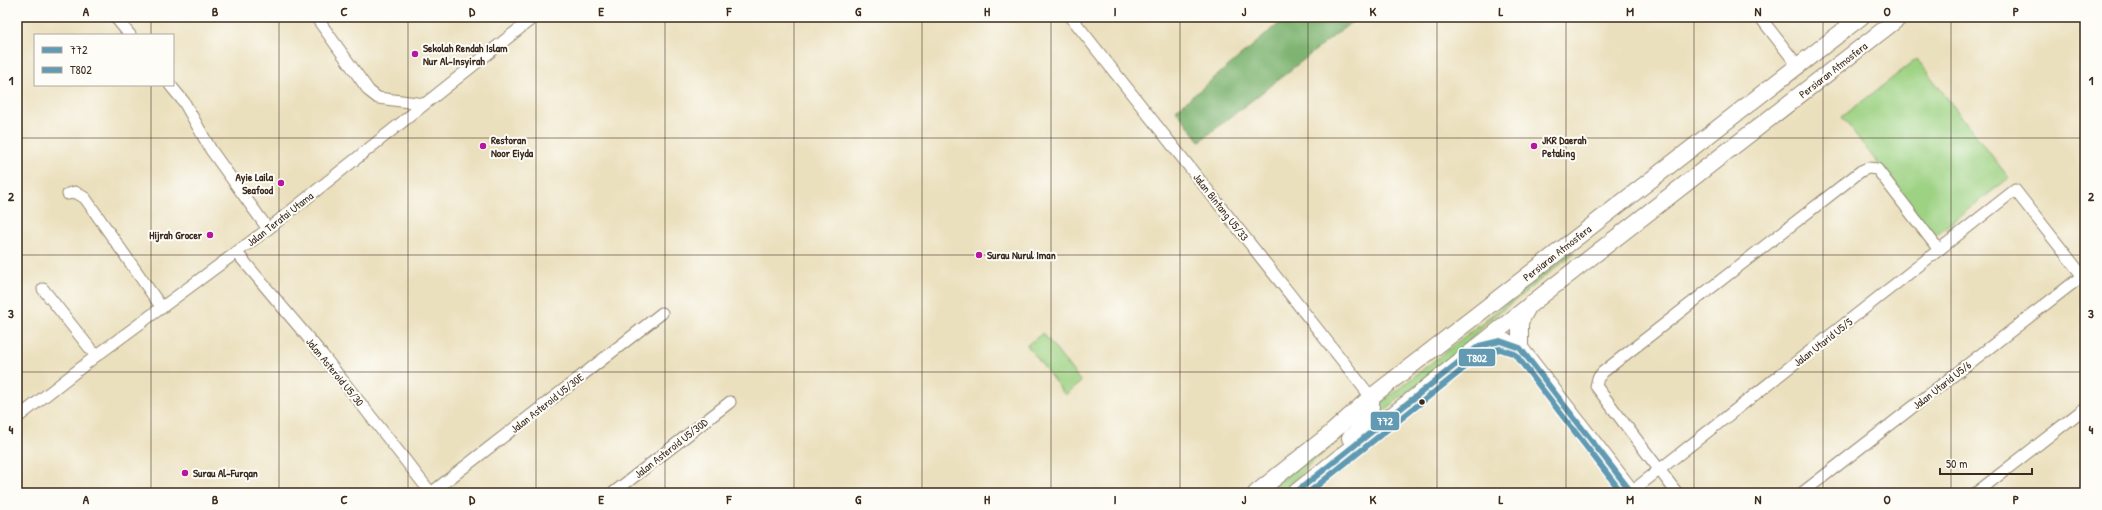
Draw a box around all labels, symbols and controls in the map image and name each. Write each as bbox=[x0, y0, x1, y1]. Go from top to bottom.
text: A bbox=[83, 2, 90, 20]
text: B bbox=[212, 2, 219, 20]
text: C bbox=[340, 2, 348, 20]
text: D bbox=[469, 2, 476, 20]
text: E bbox=[598, 2, 604, 20]
text: F bbox=[726, 2, 733, 20]
text: G bbox=[855, 2, 862, 20]
text: H bbox=[984, 2, 990, 20]
text: I bbox=[1113, 2, 1117, 20]
text: J bbox=[1242, 2, 1247, 20]
text: K bbox=[1370, 2, 1377, 20]
text: L bbox=[1499, 2, 1504, 20]
text: M bbox=[1626, 2, 1634, 20]
text: N bbox=[1755, 2, 1762, 20]
text: O bbox=[1883, 2, 1891, 20]
text: P bbox=[2013, 2, 2019, 20]
legend bbox=[34, 34, 174, 86]
street label: Persiaran Atmosfera bbox=[1796, 38, 1871, 101]
text: 772 bbox=[70, 41, 88, 58]
place label: Sekolah Rendah Islam Nur Al-Insyirah bbox=[423, 41, 508, 69]
marker: Sekolah Rendah Islam Nur Al-Insyirah bbox=[410, 49, 420, 59]
text: T802 bbox=[70, 61, 92, 78]
text: 1 bbox=[9, 71, 14, 89]
text: 1 bbox=[2089, 71, 2094, 89]
place label: Restoran Noor Eiyda bbox=[491, 133, 534, 161]
place label: JKR Daerah Petaling bbox=[1542, 133, 1587, 161]
marker: Restoran Noor Eiyda bbox=[478, 141, 488, 151]
marker: JKR Daerah Petaling bbox=[1529, 141, 1539, 151]
place label: Ayie Laila Seafood bbox=[236, 170, 274, 197]
street label: Jalan Bintang U5/33 bbox=[1190, 170, 1252, 244]
marker: Ayie Laila Seafood bbox=[276, 178, 286, 188]
text: 2 bbox=[8, 187, 15, 205]
text: 2 bbox=[2088, 187, 2095, 205]
street label: Jalan Teratai Utama bbox=[244, 188, 316, 249]
street label: Persiaran Atmosfera bbox=[1520, 221, 1595, 284]
place label: Hijrah Grocer bbox=[149, 228, 203, 243]
marker: Hijrah Grocer bbox=[205, 230, 215, 240]
place label: Surau Nurul Iman bbox=[987, 248, 1056, 262]
marker: Surau Nurul Iman bbox=[974, 250, 984, 260]
text: 3 bbox=[8, 304, 14, 322]
text: 3 bbox=[2088, 304, 2094, 322]
street label: Jalan Utarid U5/5 bbox=[1791, 314, 1855, 369]
street label: Jalan Asteroid U5/30 bbox=[303, 335, 367, 409]
line badge: T802 bbox=[1458, 348, 1496, 367]
text: T802 bbox=[1466, 351, 1488, 365]
street label: Jalan Utarid U5/6 bbox=[1910, 357, 1975, 412]
street label: Jalan Asteroid U5/30E bbox=[508, 370, 586, 436]
unlabelled marker bbox=[1417, 397, 1427, 407]
line badge: 772 bbox=[1370, 411, 1400, 431]
text: 772 bbox=[1376, 414, 1394, 428]
street label: Jalan Asteroid U5/30D bbox=[632, 415, 711, 481]
text: 4 bbox=[9, 420, 14, 438]
text: 4 bbox=[2089, 420, 2094, 438]
scale bar bbox=[1940, 450, 2032, 476]
text: 50 m bbox=[1946, 455, 1967, 472]
place label: Surau Al-Furqan bbox=[193, 466, 258, 481]
marker: Surau Al-Furqan bbox=[180, 468, 190, 478]
text: A bbox=[83, 490, 90, 508]
text: B bbox=[212, 490, 219, 508]
text: C bbox=[340, 490, 348, 508]
text: D bbox=[469, 490, 476, 508]
text: E bbox=[598, 490, 604, 508]
text: F bbox=[726, 490, 733, 508]
text: G bbox=[855, 490, 862, 508]
text: H bbox=[984, 490, 990, 508]
text: I bbox=[1113, 490, 1117, 508]
text: J bbox=[1242, 490, 1247, 508]
text: K bbox=[1370, 490, 1377, 508]
text: L bbox=[1499, 490, 1504, 508]
text: M bbox=[1626, 490, 1634, 508]
text: N bbox=[1755, 490, 1762, 508]
text: O bbox=[1883, 490, 1891, 508]
text: P bbox=[2013, 490, 2019, 508]

